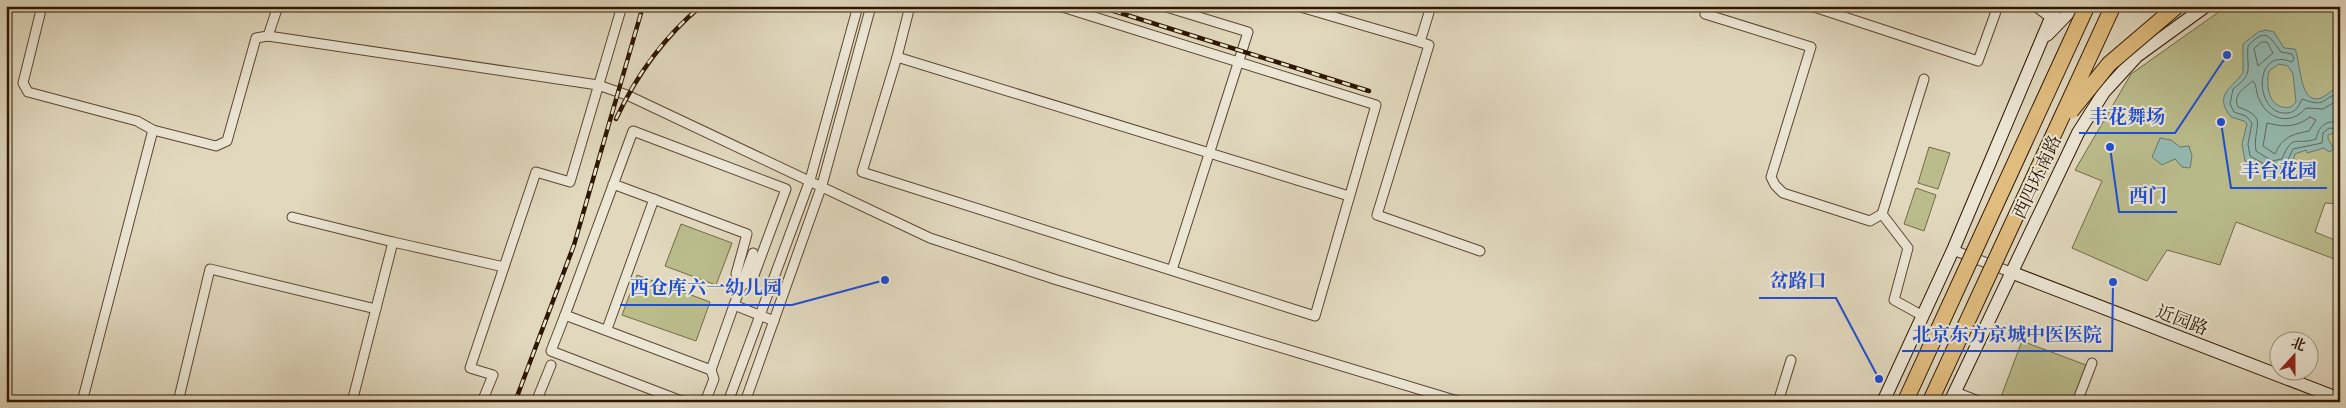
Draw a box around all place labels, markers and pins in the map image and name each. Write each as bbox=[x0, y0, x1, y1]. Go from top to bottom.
callout: 丰花舞场 bbox=[2079, 99, 2175, 133]
callout: 丰台花园 bbox=[2231, 154, 2327, 188]
callout: 西门 bbox=[2119, 178, 2177, 212]
callout: 岔路口 bbox=[1759, 264, 1836, 298]
callout: 西仓库六一幼儿园 bbox=[620, 271, 792, 305]
callout: 北京东方京城中医医院 bbox=[1902, 317, 2112, 351]

